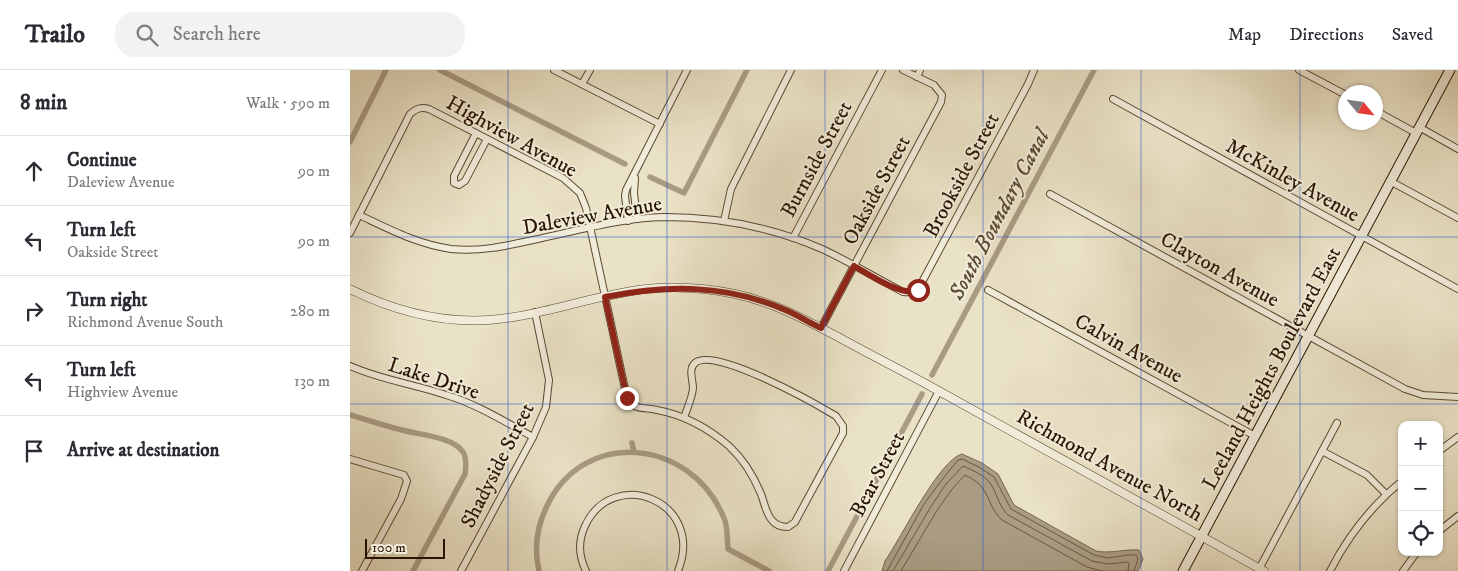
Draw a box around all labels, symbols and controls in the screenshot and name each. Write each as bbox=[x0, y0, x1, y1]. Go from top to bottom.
search box bbox=[115, 12, 465, 57]
text: Trailo bbox=[25, 20, 85, 50]
icon: search bbox=[133, 21, 161, 49]
text: Search here bbox=[173, 23, 261, 46]
text: Map bbox=[1228, 24, 1261, 46]
text: Directions bbox=[1289, 24, 1364, 46]
text: Saved bbox=[1392, 24, 1433, 46]
north arrow bbox=[1338, 85, 1383, 130]
text: 8 min bbox=[20, 90, 67, 116]
street label: Highview Avenue bbox=[441, 90, 582, 184]
text: Walk · 590 m bbox=[246, 93, 330, 113]
street label: Burnside Street bbox=[775, 97, 859, 222]
street label: Brookside Street bbox=[918, 108, 1006, 242]
water label: South Boundary Canal bbox=[943, 123, 1057, 305]
street label: Oakside Street bbox=[837, 131, 917, 250]
street label: McKinley Avenue bbox=[1221, 133, 1364, 228]
text: Continue bbox=[67, 149, 137, 172]
icon: ahead bbox=[20, 157, 48, 185]
text: 90 m bbox=[298, 161, 330, 181]
text: Daleview Avenue bbox=[67, 172, 175, 192]
street label: Daleview Avenue bbox=[520, 191, 664, 241]
text: Turn left bbox=[67, 219, 136, 242]
icon: left bbox=[20, 227, 48, 255]
street label: Clayton Avenue bbox=[1155, 227, 1284, 313]
text: 90 m bbox=[298, 231, 330, 251]
text: Oakside Street bbox=[67, 242, 158, 262]
street label: Leeland Heights Boulevard East bbox=[1197, 242, 1347, 494]
route start bbox=[907, 279, 930, 302]
text: Turn right bbox=[67, 289, 147, 312]
icon: right bbox=[20, 297, 48, 325]
text: 280 m bbox=[290, 301, 330, 321]
street label: Calvin Avenue bbox=[1070, 308, 1187, 389]
text: Richmond Avenue South bbox=[67, 312, 224, 332]
street label: Lake Drive bbox=[385, 352, 483, 406]
text: Turn left bbox=[67, 359, 136, 382]
icon: left bbox=[20, 367, 48, 395]
text: 130 m bbox=[294, 371, 330, 391]
text: Highview Avenue bbox=[67, 382, 178, 402]
route end bbox=[616, 387, 639, 410]
street label: Shadyside Street bbox=[455, 398, 541, 532]
street label: Richmond Avenue North bbox=[1012, 404, 1207, 528]
map controls bbox=[1398, 421, 1443, 556]
button: + bbox=[1398, 421, 1443, 466]
street label: Bear Street bbox=[845, 427, 911, 522]
icon: arrive bbox=[20, 437, 48, 465]
text: Arrive at destination bbox=[67, 439, 219, 462]
button: − bbox=[1398, 466, 1443, 511]
button: locate bbox=[1398, 511, 1443, 556]
scale bar bbox=[365, 536, 445, 559]
text: 100 m bbox=[372, 539, 406, 557]

